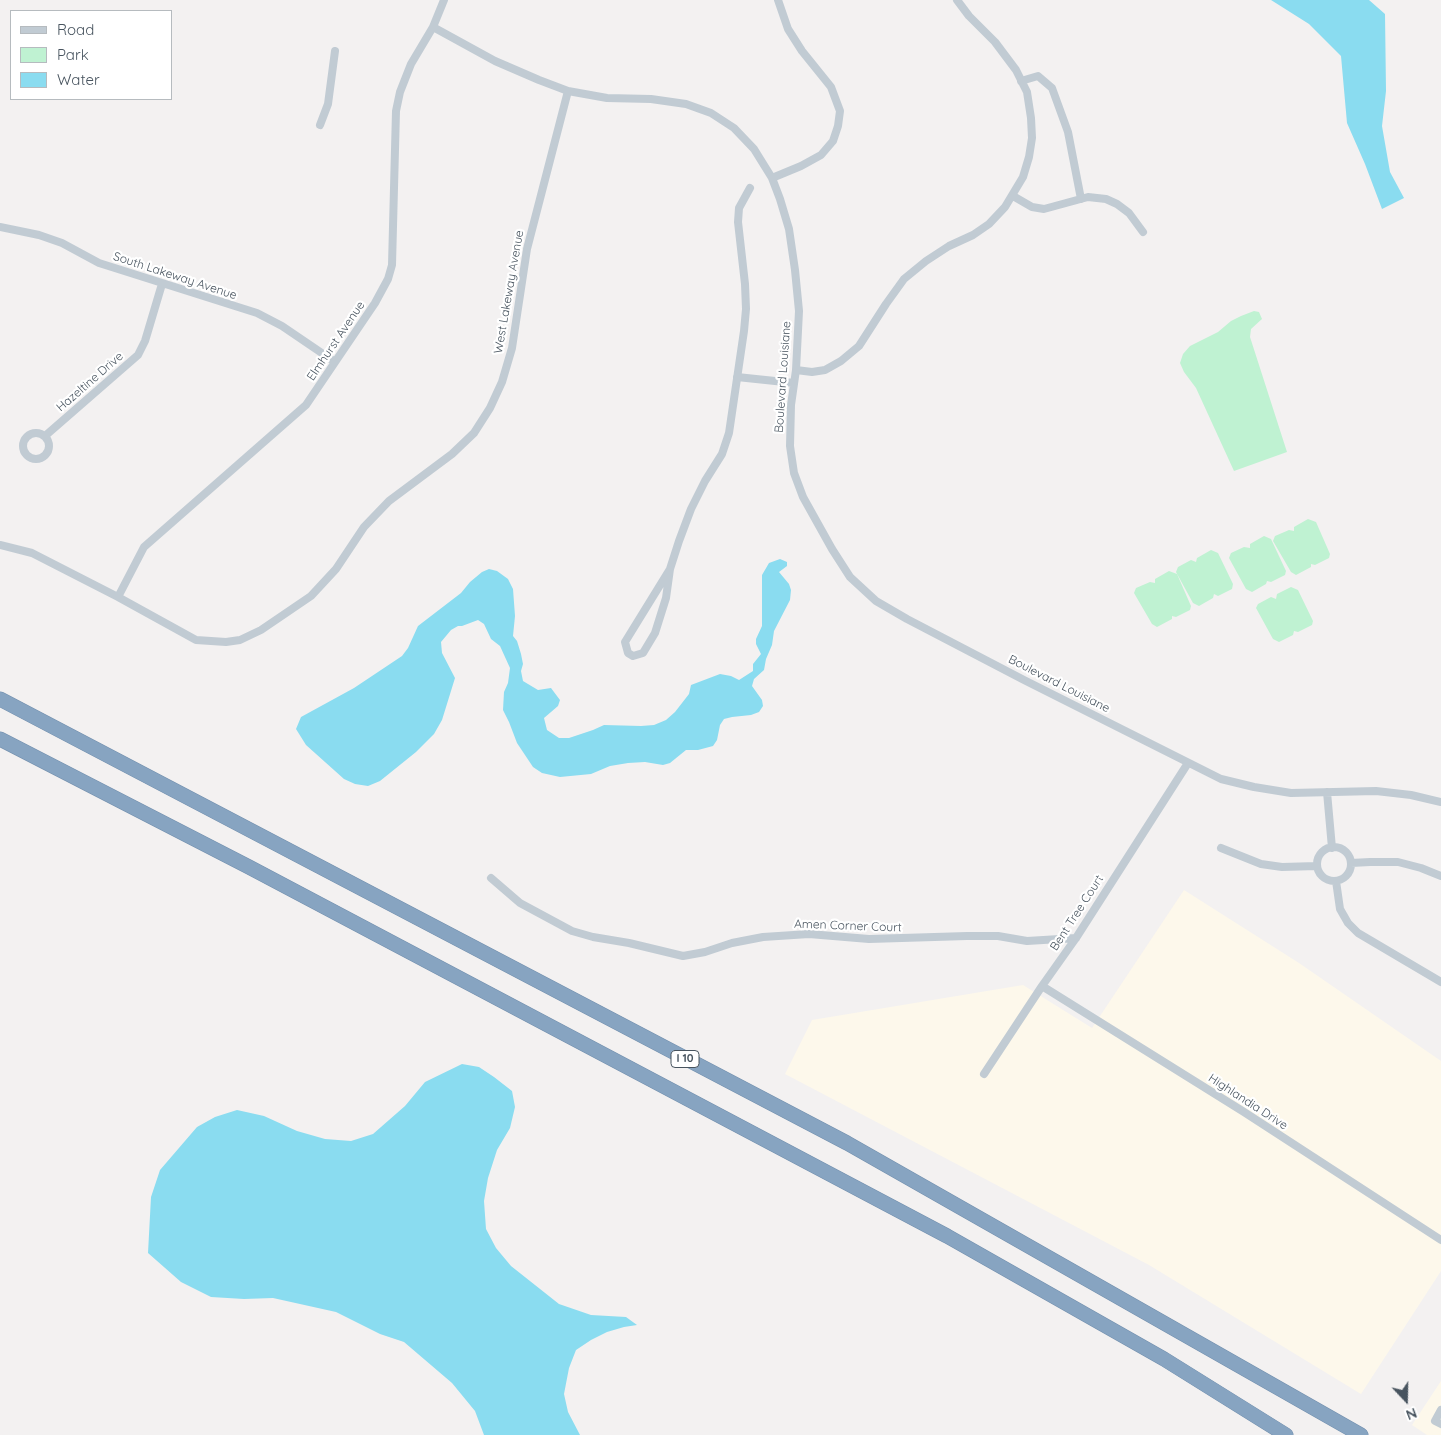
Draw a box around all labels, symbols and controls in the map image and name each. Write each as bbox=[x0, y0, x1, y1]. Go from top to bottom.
legend bbox=[10, 10, 172, 100]
text: Road bbox=[57, 20, 94, 39]
text: Park bbox=[57, 45, 89, 64]
text: Water bbox=[57, 70, 100, 89]
street label: West Lakeway Avenue bbox=[491, 229, 527, 355]
street label: South Lakeway Avenue bbox=[111, 249, 239, 303]
street label: Elmhurst Avenue bbox=[304, 299, 368, 383]
street label: Boulevard Louisiane bbox=[772, 321, 794, 433]
street label: Hazeltine Drive bbox=[54, 349, 126, 415]
street label: Boulevard Louisiane bbox=[1006, 652, 1112, 716]
street label: Bent Tree Court bbox=[1047, 873, 1107, 953]
street label: Amen Corner Court bbox=[794, 917, 902, 935]
road number: I 10 bbox=[671, 1050, 699, 1068]
street label: Highlandia Drive bbox=[1206, 1071, 1290, 1133]
north arrow bbox=[1381, 1375, 1431, 1425]
text: N bbox=[1403, 1404, 1419, 1424]

